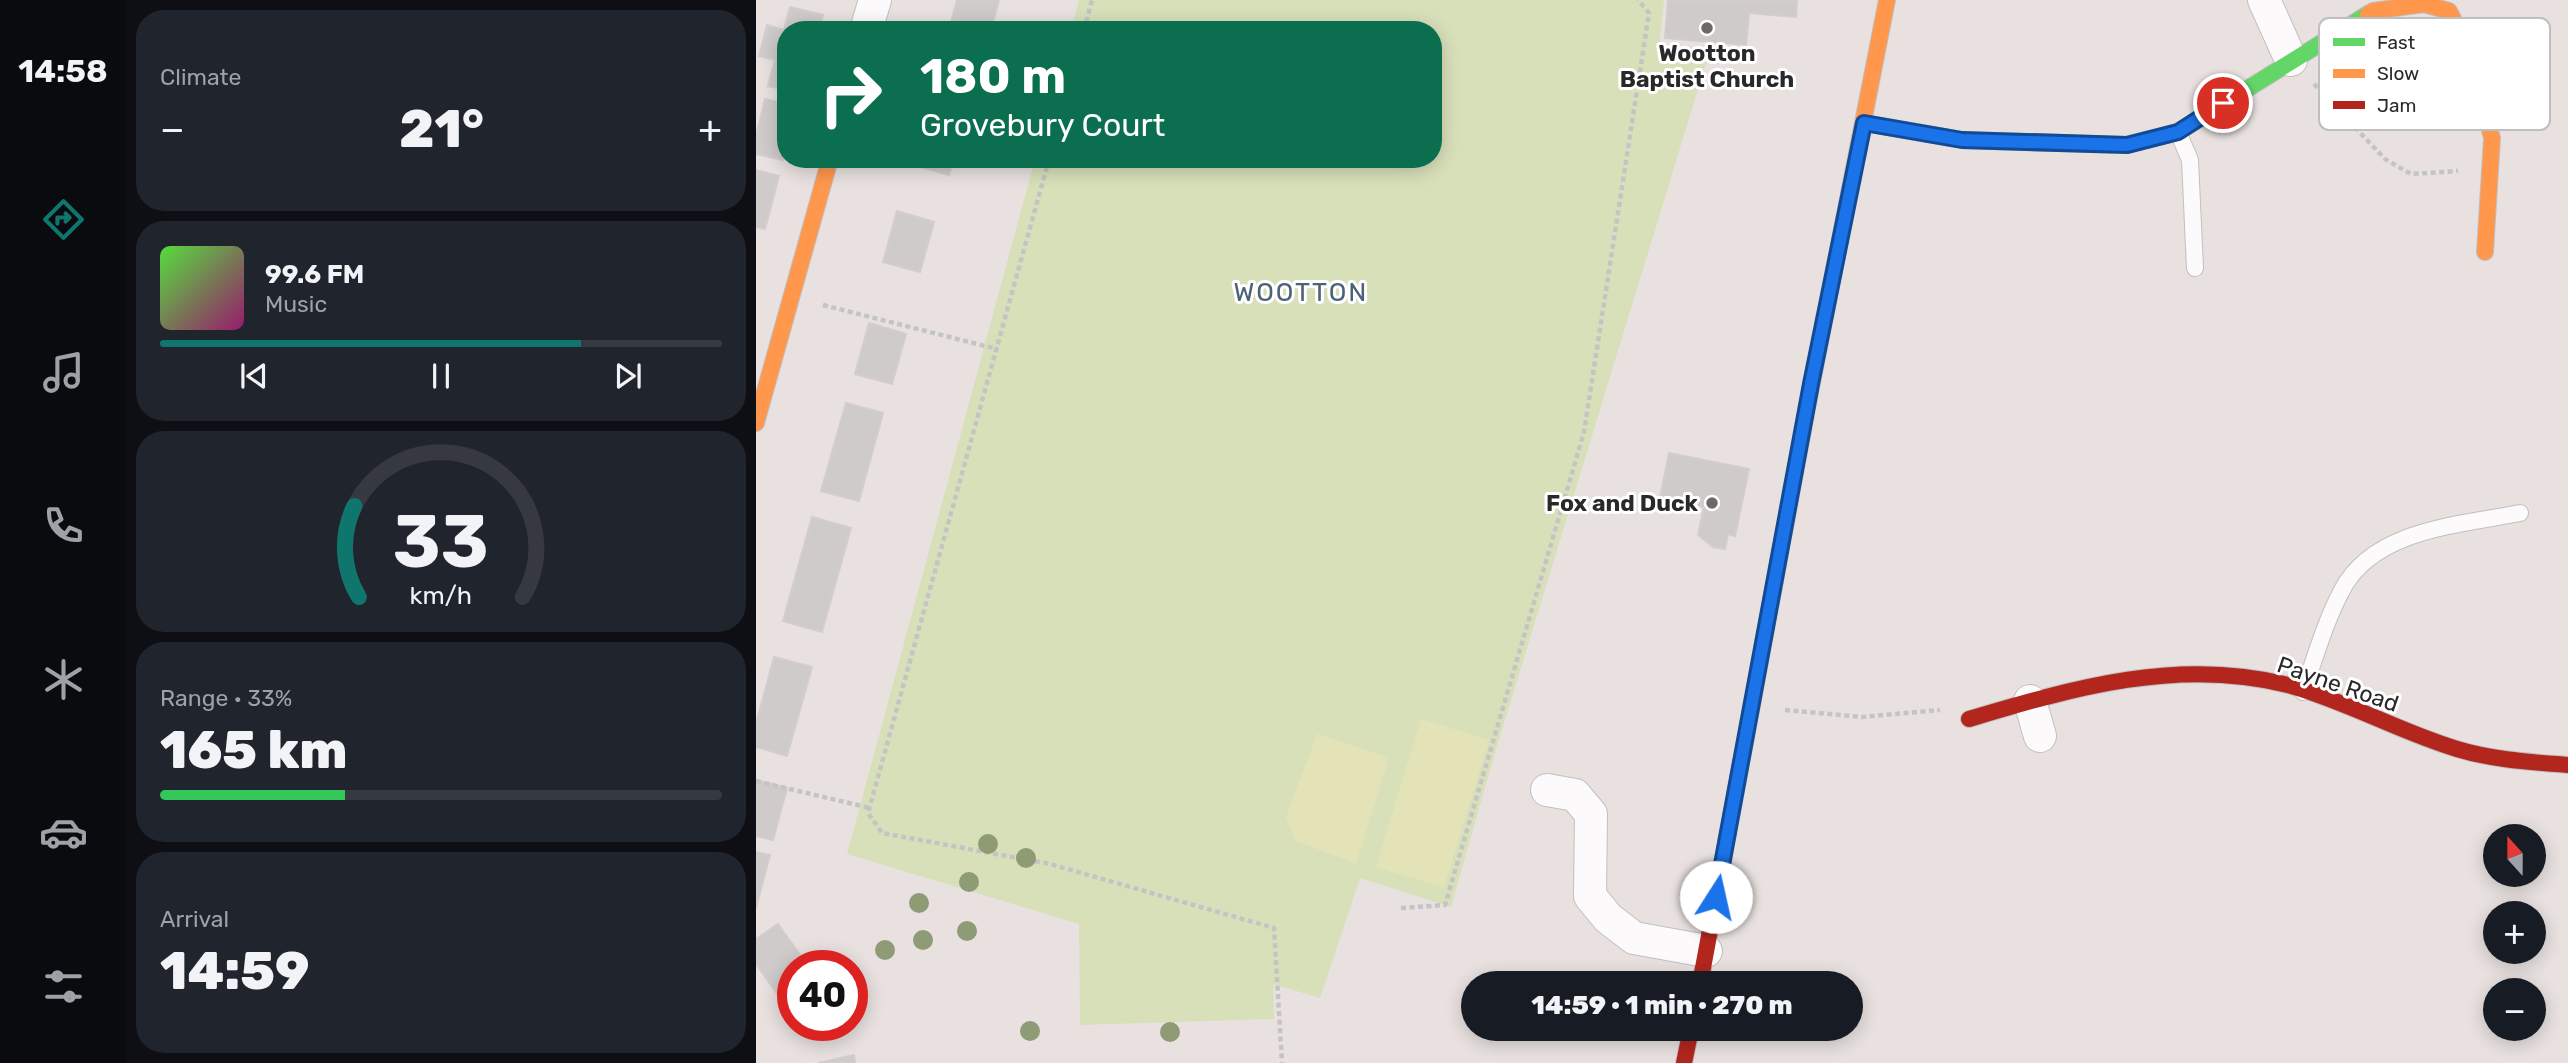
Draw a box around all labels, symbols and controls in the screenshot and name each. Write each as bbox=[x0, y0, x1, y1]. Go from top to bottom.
legend bbox=[2319, 18, 2550, 130]
marker: Wootton Baptist Church bbox=[1699, 20, 1715, 36]
text: Fast bbox=[2377, 31, 2416, 54]
place label: Wootton Baptist Church bbox=[1620, 39, 1794, 93]
text: 180 m bbox=[920, 47, 1066, 105]
icon: right bbox=[805, 49, 896, 140]
text: 14:58 bbox=[18, 52, 108, 90]
text: Slow bbox=[2377, 62, 2419, 85]
text: Climate bbox=[160, 63, 241, 91]
pin bbox=[2193, 73, 2253, 133]
icon: arrive bbox=[2204, 84, 2242, 122]
text: Jam bbox=[2377, 94, 2416, 117]
text: 21° bbox=[399, 98, 484, 160]
text: − bbox=[160, 106, 185, 152]
text: + bbox=[698, 106, 722, 152]
text: Grovebury Court bbox=[920, 106, 1165, 144]
icon: directions bbox=[39, 195, 88, 244]
text: 99.6 FM bbox=[265, 259, 364, 290]
district label: WOOTTON bbox=[1234, 277, 1368, 308]
text: Music bbox=[265, 290, 327, 318]
icon: music bbox=[39, 348, 88, 397]
icon: previous bbox=[235, 357, 273, 395]
icon: pause bbox=[422, 357, 460, 395]
icon: next bbox=[609, 357, 647, 395]
place label: Fox and Duck bbox=[1546, 489, 1699, 517]
marker: Fox and Duck bbox=[1704, 495, 1720, 511]
text: 33 bbox=[393, 500, 489, 586]
icon: phone bbox=[39, 501, 88, 550]
text: km/h bbox=[410, 581, 472, 610]
street label: Payne Road bbox=[2274, 650, 2402, 718]
icon: climate bbox=[39, 655, 88, 704]
text: Range · 33% bbox=[160, 684, 292, 712]
text: 165 km bbox=[160, 719, 348, 781]
icon: car bbox=[39, 808, 88, 857]
north arrow bbox=[2483, 824, 2546, 887]
map controls bbox=[2483, 824, 2546, 1041]
position arrow bbox=[1679, 860, 1753, 934]
button: + bbox=[2483, 901, 2546, 964]
text: Arrival bbox=[160, 905, 229, 933]
text: 14:59 bbox=[160, 940, 309, 1002]
speed limit sign: 40 bbox=[777, 950, 868, 1041]
icon: filters bbox=[39, 962, 88, 1011]
button: − bbox=[2483, 978, 2546, 1041]
text: 14:59 · 1 min · 270 m bbox=[1531, 990, 1793, 1021]

